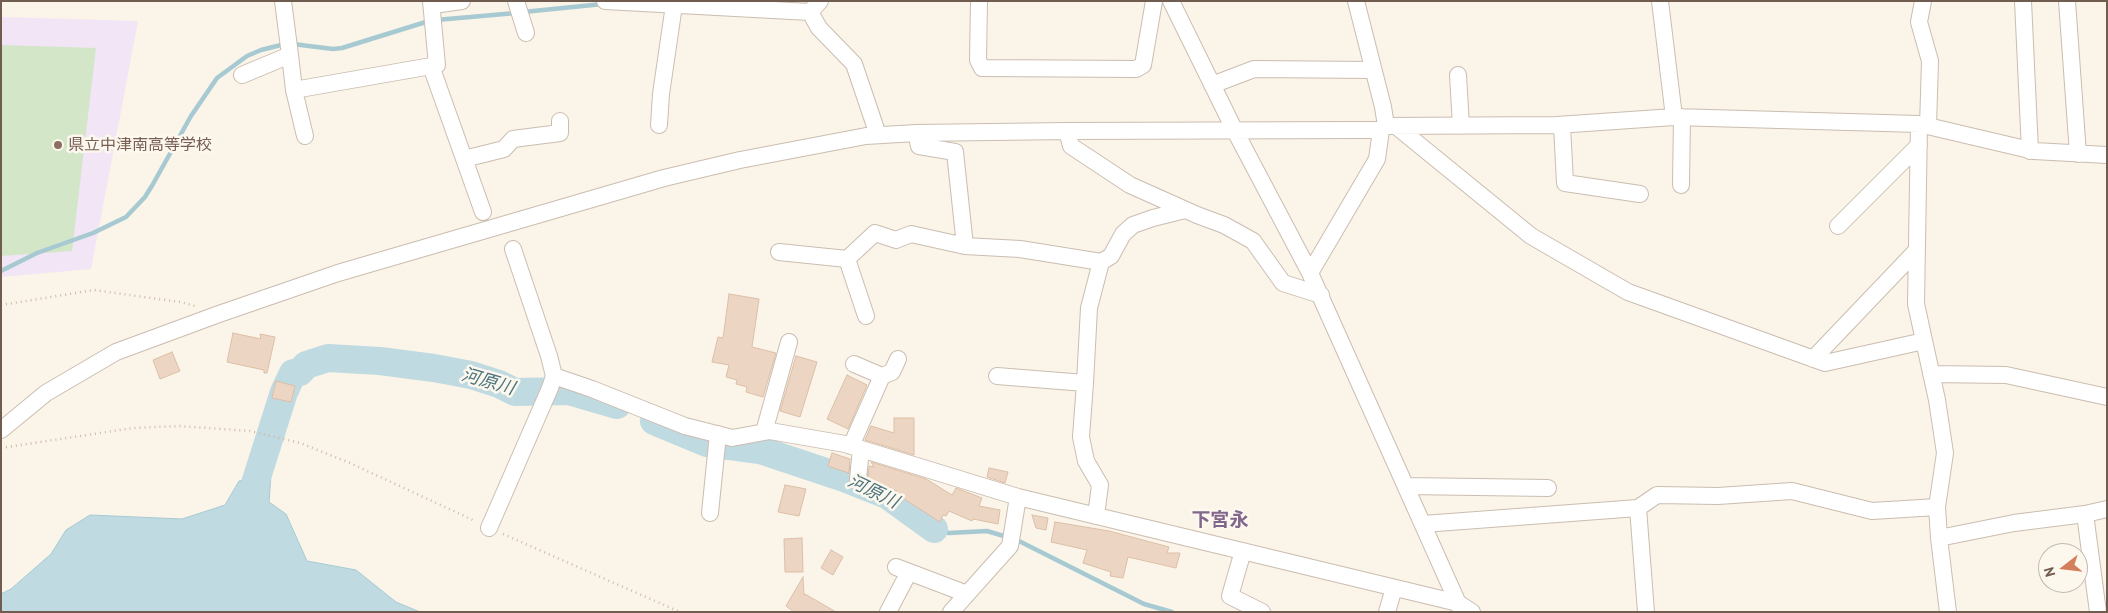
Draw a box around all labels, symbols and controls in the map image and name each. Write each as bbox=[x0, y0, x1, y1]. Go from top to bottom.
place label: 県立中津南高等学校 bbox=[68, 135, 212, 155]
marker: 県立中津南高等学校 bbox=[52, 139, 64, 151]
water label: 河原川 bbox=[459, 364, 517, 400]
water label: 河原川 bbox=[844, 470, 902, 514]
district label: 下宮永 bbox=[1192, 510, 1248, 532]
north arrow bbox=[2038, 543, 2088, 593]
text: N bbox=[2040, 565, 2059, 579]

